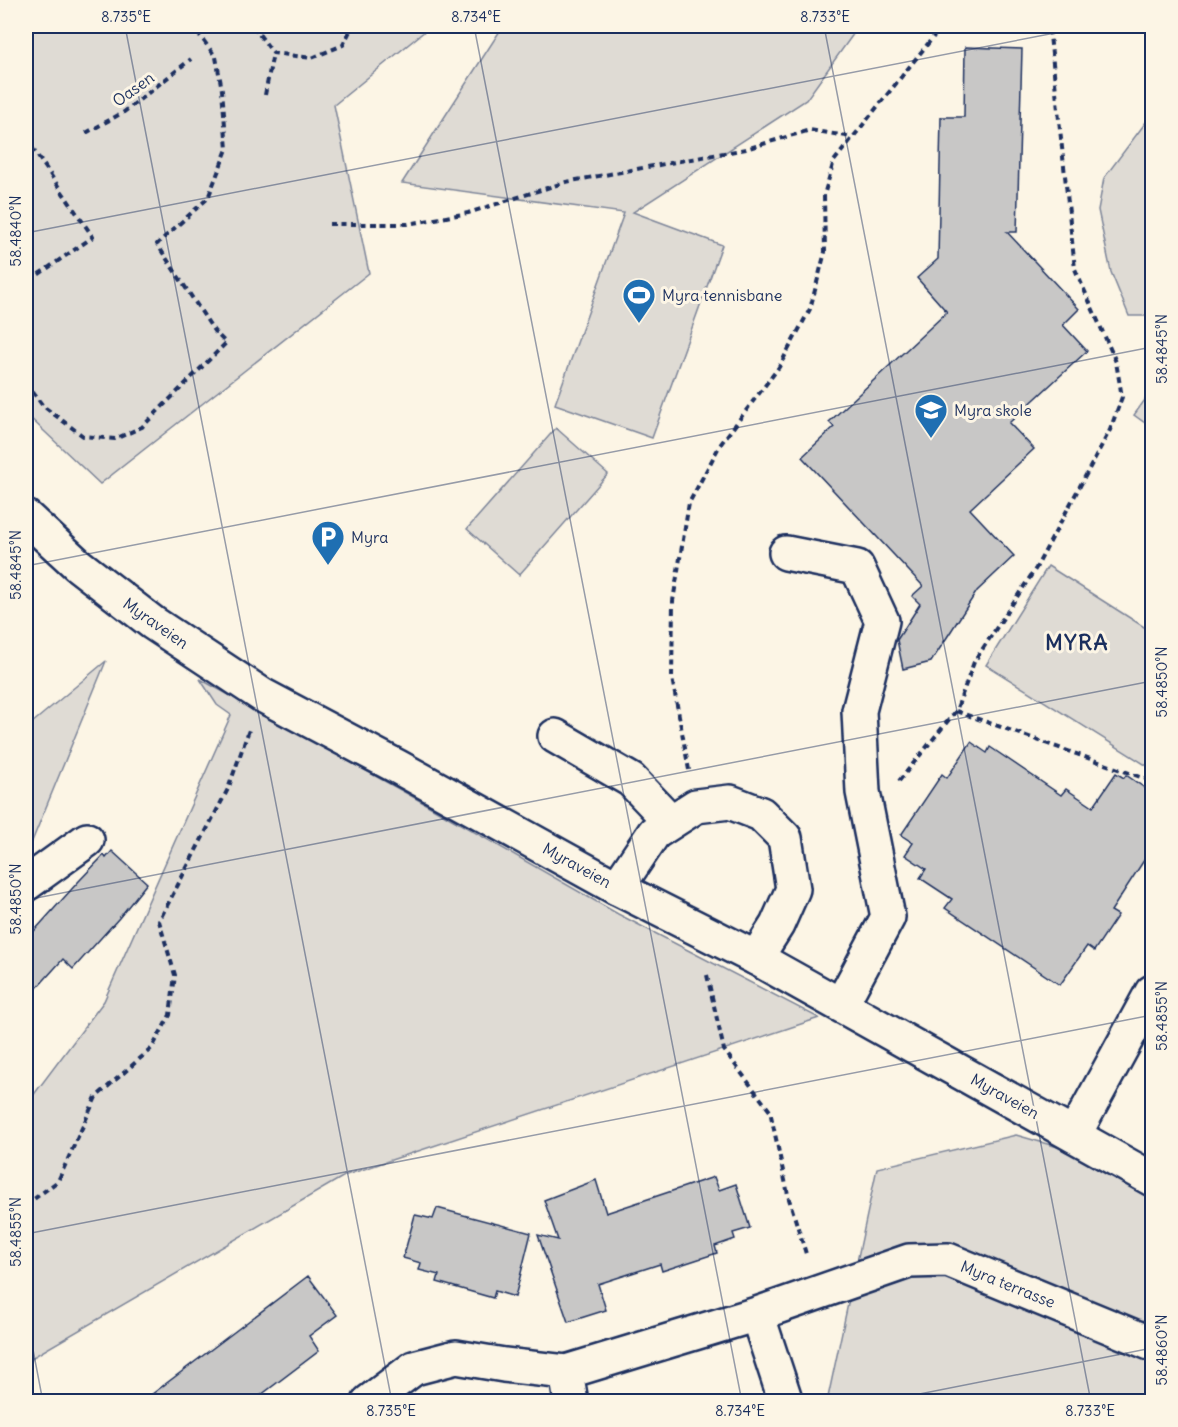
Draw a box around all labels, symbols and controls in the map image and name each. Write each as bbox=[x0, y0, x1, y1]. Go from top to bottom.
text: 8.735°E bbox=[101, 7, 151, 26]
text: 8.734°E bbox=[451, 7, 501, 26]
text: 8.733°E bbox=[800, 7, 850, 26]
street label: Oasen bbox=[108, 67, 158, 111]
text: 58.4840°N bbox=[6, 195, 25, 267]
sports icon: Myra tennisbane bbox=[621, 277, 657, 324]
place label: Myra tennisbane bbox=[662, 285, 782, 305]
text: 58.4845°N bbox=[1152, 314, 1171, 384]
school or university icon: Myra skole bbox=[913, 392, 949, 439]
place label: Myra skole bbox=[954, 400, 1032, 420]
parking icon: Myra bbox=[310, 519, 346, 566]
place label: Myra bbox=[351, 527, 388, 547]
text: 58.4845°N bbox=[6, 530, 25, 600]
street label: Myraveien bbox=[119, 593, 193, 653]
district label: MYRA bbox=[1045, 628, 1109, 656]
text: 58.4850°N bbox=[1152, 646, 1171, 718]
street label: Myraveien bbox=[539, 838, 615, 892]
text: 58.4850°N bbox=[6, 863, 25, 935]
text: 58.4855°N bbox=[1152, 981, 1171, 1051]
street label: Myraveien bbox=[967, 1069, 1043, 1123]
text: 58.4855°N bbox=[6, 1197, 25, 1267]
street label: Myra terrasse bbox=[958, 1256, 1058, 1312]
text: 58.4860°N bbox=[1152, 1314, 1171, 1386]
text: 8.735°E bbox=[366, 1401, 416, 1420]
text: 8.734°E bbox=[715, 1401, 765, 1420]
text: 8.733°E bbox=[1065, 1401, 1115, 1420]

